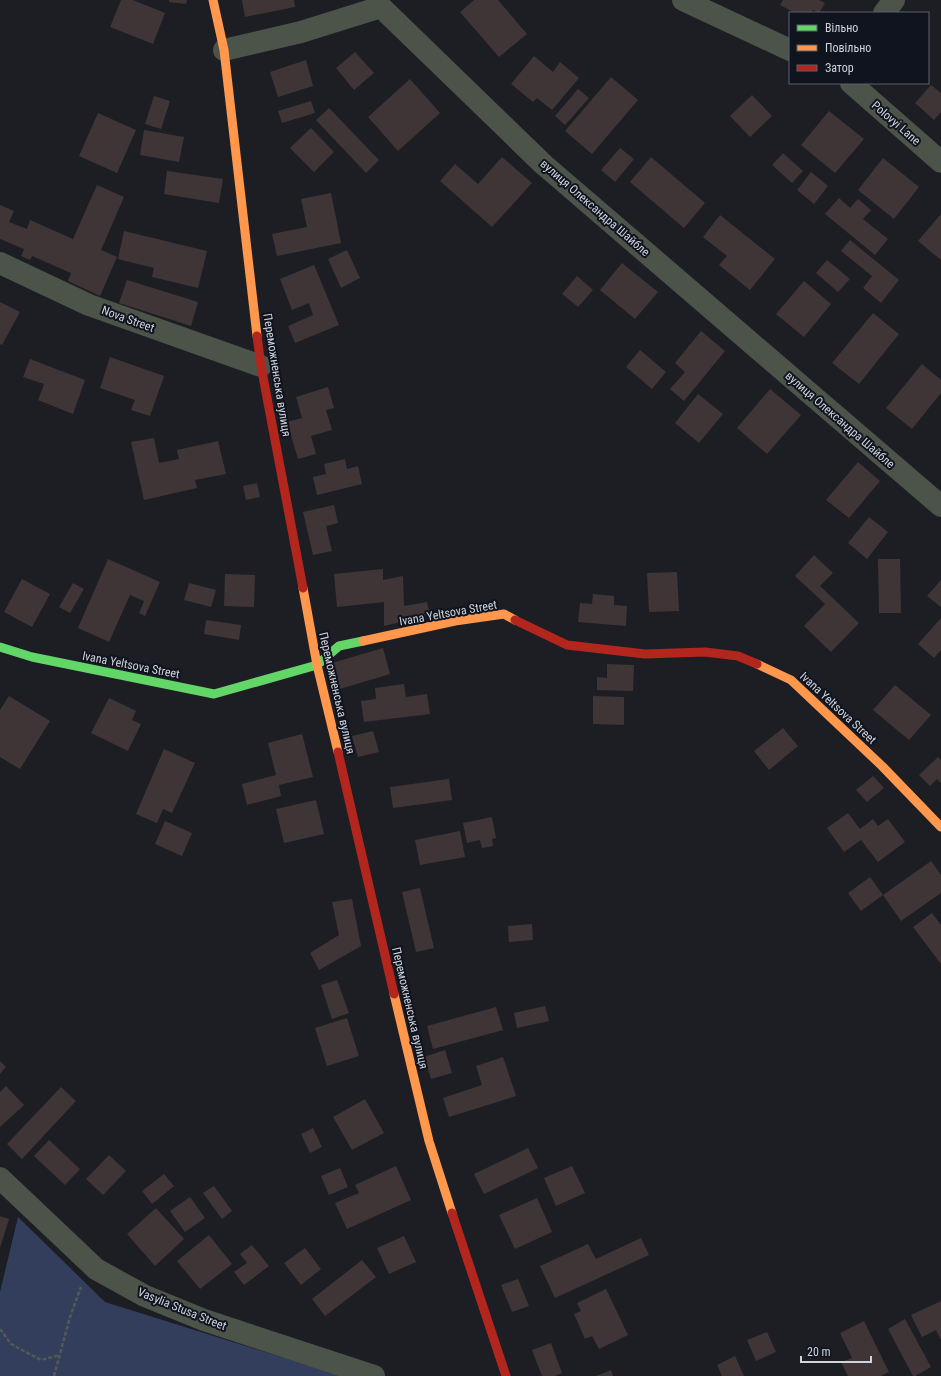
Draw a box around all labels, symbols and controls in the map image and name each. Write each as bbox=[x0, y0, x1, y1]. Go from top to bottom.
legend bbox=[789, 12, 929, 84]
text: Вільно bbox=[825, 21, 858, 35]
text: Повільно bbox=[825, 41, 871, 55]
text: Затор bbox=[825, 61, 854, 75]
street label: Polovyi Lane bbox=[869, 98, 923, 148]
street label: вулиця Олександра Шайбле bbox=[538, 157, 653, 259]
street label: Nova Street bbox=[100, 303, 157, 335]
street label: Переможненська вулиця bbox=[260, 312, 294, 438]
street label: вулиця Олександра Шайбле bbox=[783, 369, 898, 471]
street label: Ivana Yeltsova Street bbox=[398, 597, 498, 628]
street label: Переможненська вулиця bbox=[316, 631, 358, 755]
street label: Ivana Yeltsova Street bbox=[81, 649, 181, 681]
street label: Ivana Yeltsova Street bbox=[797, 669, 879, 747]
street label: Переможненська вулиця bbox=[389, 946, 431, 1070]
street label: Vasylia Stusa Street bbox=[136, 1285, 229, 1333]
scale bar bbox=[801, 1338, 871, 1364]
text: 20 m bbox=[807, 1345, 831, 1359]

